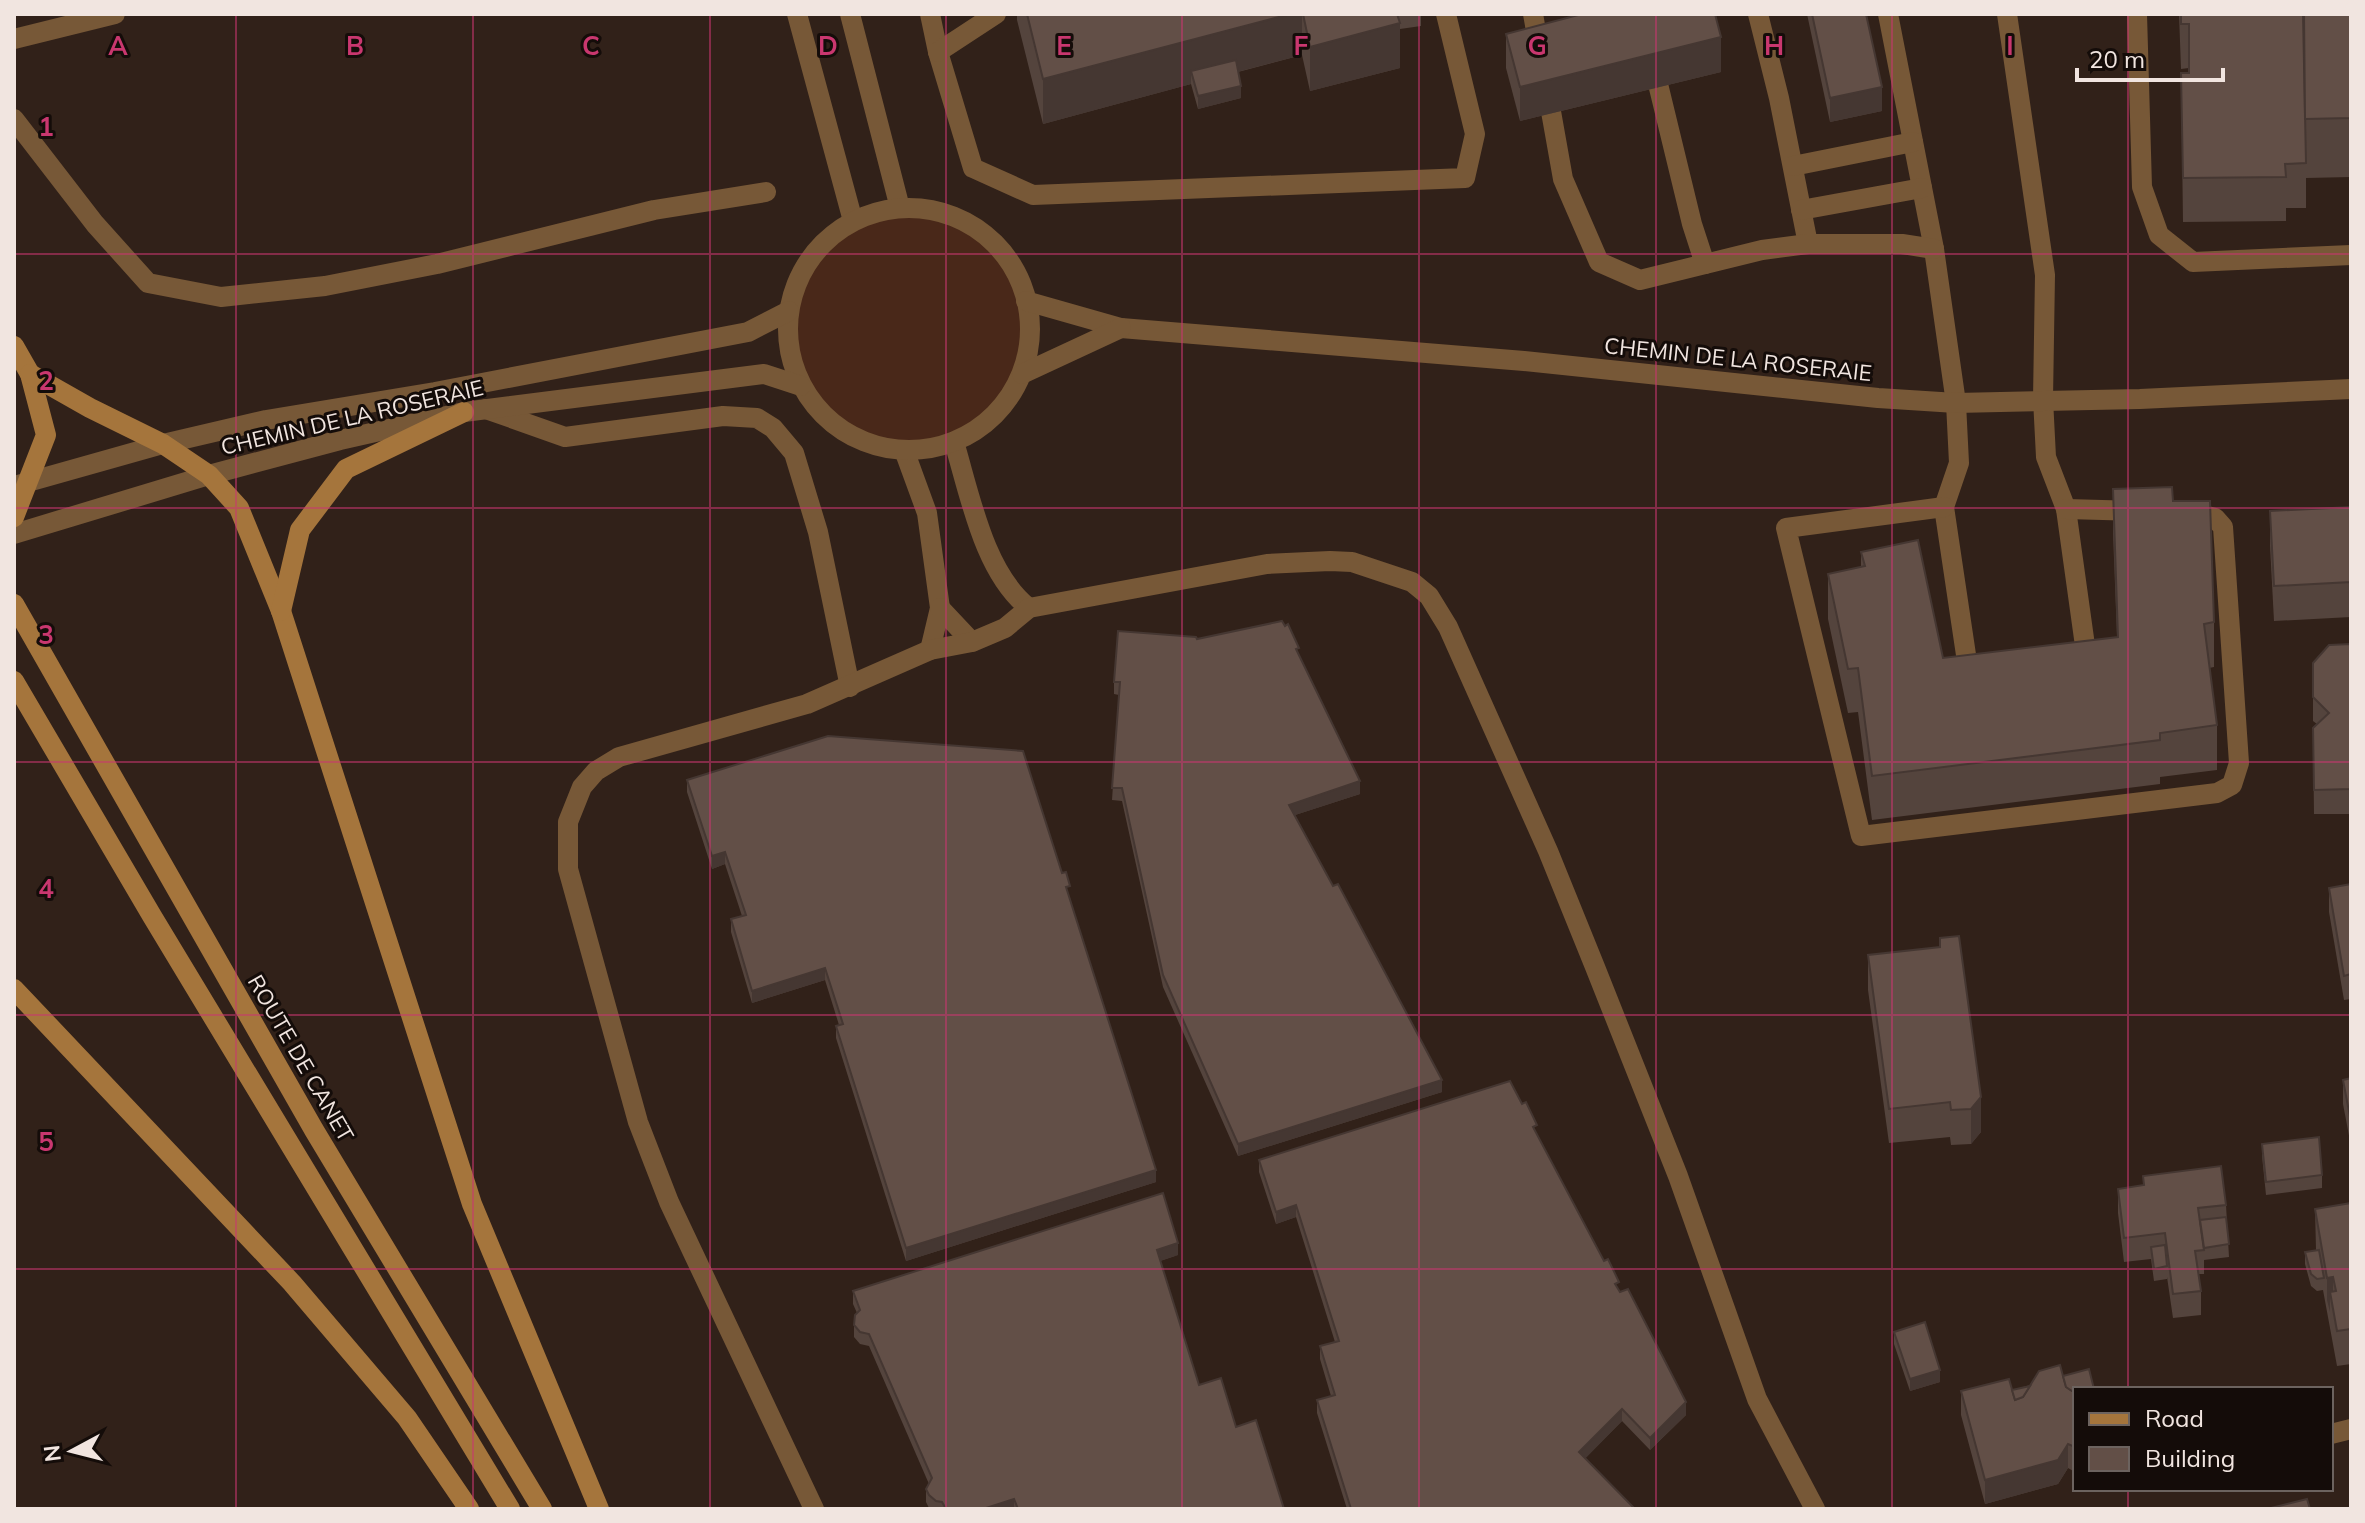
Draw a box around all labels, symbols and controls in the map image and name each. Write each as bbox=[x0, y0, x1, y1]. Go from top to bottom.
text: A bbox=[108, 29, 128, 62]
text: B bbox=[346, 29, 364, 62]
text: C bbox=[582, 29, 600, 62]
text: D bbox=[818, 29, 838, 62]
text: E bbox=[1056, 29, 1072, 62]
text: F bbox=[1294, 29, 1309, 62]
text: G bbox=[1527, 29, 1547, 62]
text: H bbox=[1764, 29, 1784, 62]
text: I bbox=[2006, 29, 2014, 62]
scale bar bbox=[2077, 32, 2223, 82]
text: 20 m bbox=[2089, 44, 2145, 74]
text: 1 bbox=[38, 110, 54, 143]
street label: CHEMIN DE LA ROSERAIE bbox=[1603, 331, 1873, 387]
text: 2 bbox=[38, 364, 54, 397]
street label: CHEMIN DE LA ROSERAIE bbox=[218, 373, 486, 461]
text: 3 bbox=[38, 618, 54, 651]
text: 4 bbox=[38, 872, 54, 905]
street label: ROUTE DE CANET bbox=[242, 969, 360, 1147]
text: 5 bbox=[38, 1125, 54, 1158]
legend bbox=[2073, 1387, 2333, 1491]
text: Road bbox=[2145, 1403, 2204, 1433]
north arrow bbox=[32, 1411, 112, 1491]
text: N bbox=[37, 1443, 67, 1463]
text: Building bbox=[2145, 1443, 2235, 1473]

